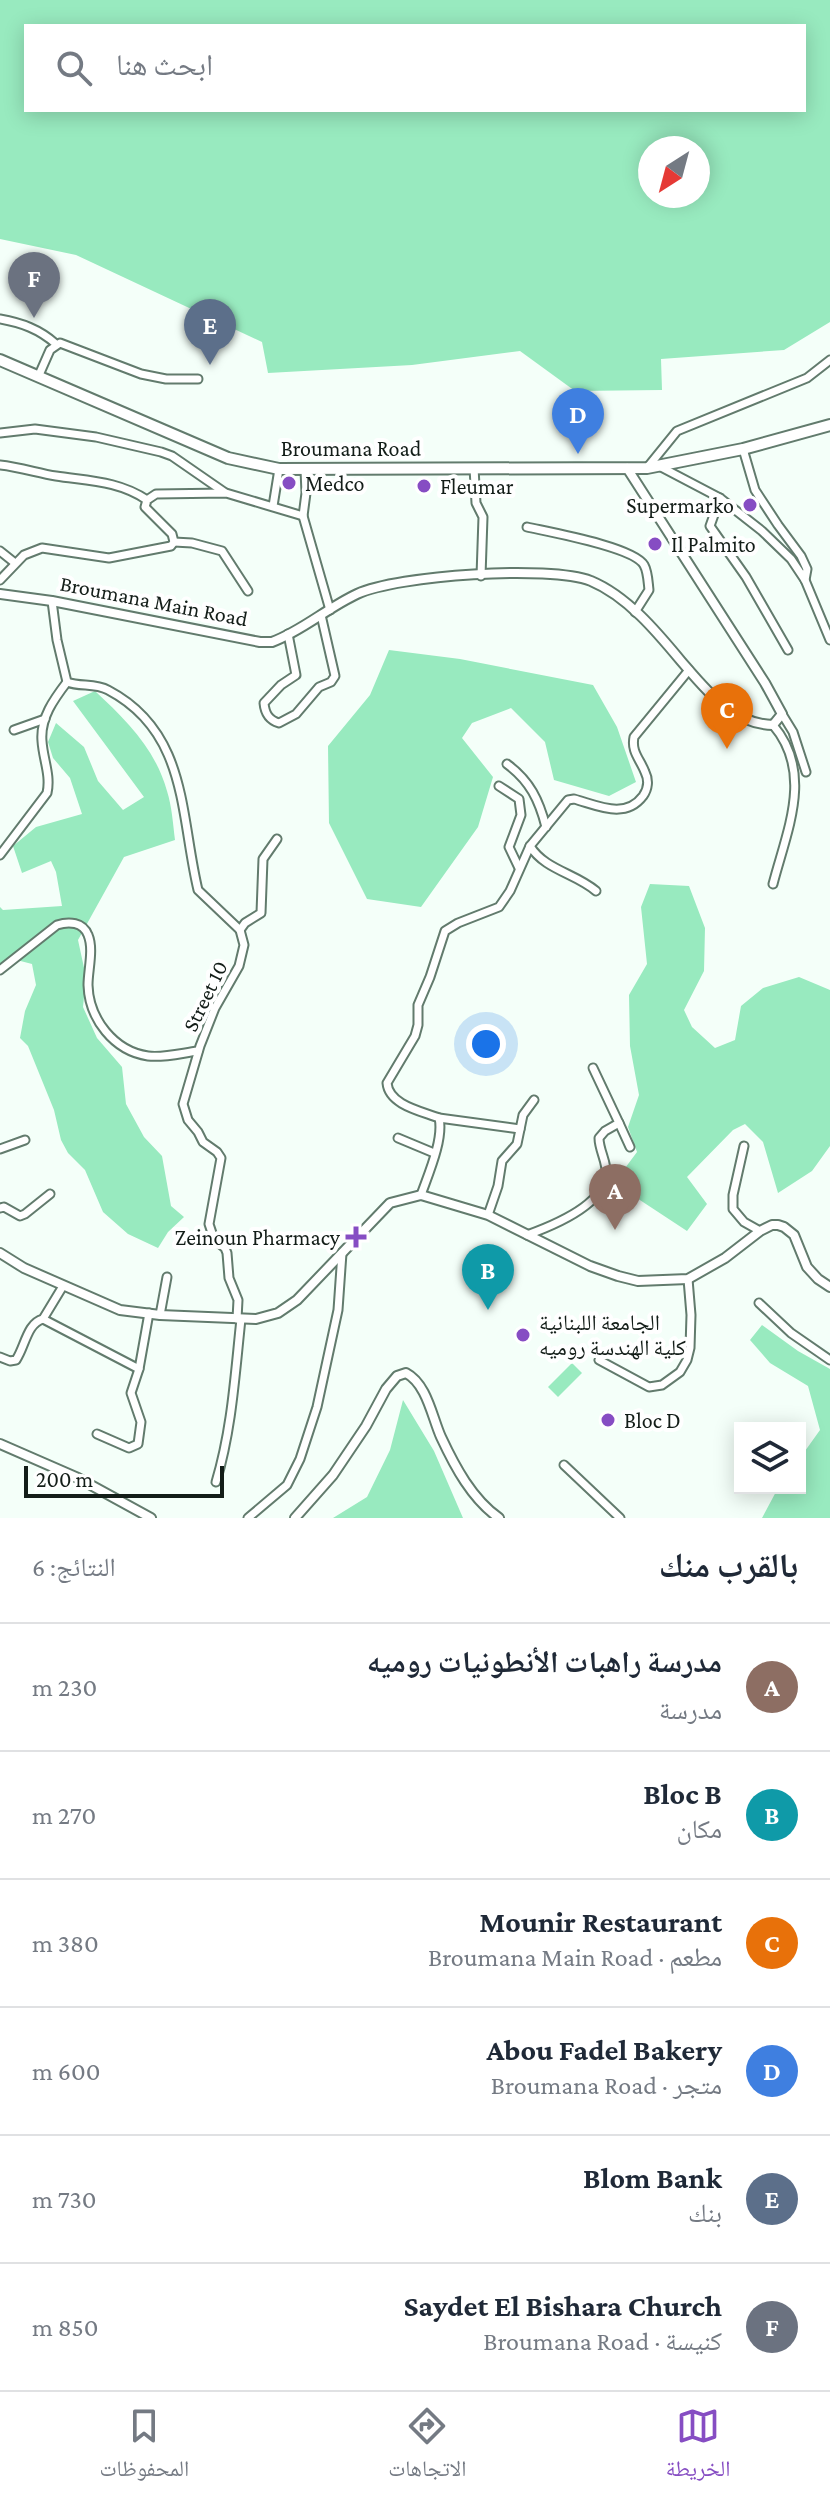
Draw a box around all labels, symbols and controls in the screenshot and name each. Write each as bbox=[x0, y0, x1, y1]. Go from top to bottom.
search box bbox=[24, 24, 806, 112]
icon: search bbox=[52, 46, 96, 90]
text: ابحث هنا bbox=[116, 48, 213, 81]
north arrow bbox=[638, 136, 710, 208]
pin: F bbox=[8, 252, 60, 318]
pin: E bbox=[184, 299, 236, 365]
pin: D bbox=[552, 388, 604, 454]
street label: Broumana Road bbox=[281, 436, 422, 461]
place label: Medco bbox=[305, 471, 365, 496]
marker: Medco bbox=[280, 474, 298, 492]
place label: Fleumar bbox=[440, 474, 514, 499]
marker: Fleumar bbox=[415, 477, 433, 495]
place label: Supermarko bbox=[626, 493, 734, 518]
marker: Supermarko bbox=[741, 496, 759, 514]
place label: Il Palmito bbox=[671, 532, 756, 557]
marker: Il Palmito bbox=[646, 535, 664, 553]
street label: Broumana Main Road bbox=[58, 571, 250, 632]
pin: C bbox=[701, 683, 753, 749]
street label: Street 10 bbox=[177, 957, 233, 1035]
your location bbox=[466, 1024, 506, 1064]
pin: A bbox=[589, 1164, 641, 1230]
place label: Zeinoun Pharmacy bbox=[175, 1225, 341, 1250]
marker: Zeinoun Pharmacy bbox=[347, 1228, 365, 1246]
pin: B bbox=[462, 1244, 514, 1310]
place label: الجامعة اللبنانية كلية الهندسة روميه bbox=[539, 1310, 686, 1360]
marker: الجامعة اللبنانية كلية الهندسة روميه bbox=[514, 1326, 532, 1344]
place label: Bloc D bbox=[624, 1408, 681, 1433]
marker: Bloc D bbox=[599, 1411, 617, 1429]
map controls bbox=[734, 1422, 806, 1494]
button: layers bbox=[734, 1422, 806, 1494]
scale bar bbox=[24, 1462, 224, 1498]
text: 200 m bbox=[36, 1467, 93, 1492]
text: بالقرب منك bbox=[659, 1547, 798, 1584]
text: النتائج: 6 bbox=[32, 1553, 116, 1582]
text: مدرسة راهبات الأنطونيات روميه bbox=[367, 1645, 722, 1678]
text: 230 m bbox=[32, 1673, 97, 1702]
text: A bbox=[764, 1673, 780, 1702]
text: مدرسة bbox=[659, 1696, 722, 1725]
text: Bloc B bbox=[643, 1777, 722, 1810]
text: 270 m bbox=[32, 1801, 96, 1830]
text: B bbox=[764, 1801, 780, 1830]
text: مكان bbox=[676, 1815, 722, 1844]
text: Mounir Restaurant bbox=[479, 1905, 722, 1938]
text: 380 m bbox=[32, 1929, 99, 1958]
text: C bbox=[764, 1929, 780, 1958]
text: مطعم · Broumana Main Road bbox=[428, 1943, 722, 1972]
text: Abou Fadel Bakery bbox=[486, 2033, 722, 2066]
text: 600 m bbox=[32, 2057, 100, 2086]
text: D bbox=[763, 2057, 781, 2086]
text: متجر · Broumana Road bbox=[491, 2071, 722, 2100]
text: Blom Bank bbox=[583, 2161, 722, 2194]
text: 730 m bbox=[32, 2185, 97, 2214]
text: E bbox=[765, 2185, 779, 2214]
text: بنك bbox=[688, 2199, 722, 2228]
text: Saydet El Bishara Church bbox=[403, 2289, 722, 2322]
text: 850 m bbox=[32, 2313, 98, 2342]
text: F bbox=[765, 2313, 779, 2342]
text: كنيسة · Broumana Road bbox=[483, 2327, 722, 2356]
tab: المحفوظات bbox=[100, 2404, 189, 2490]
tab: الاتجاهات bbox=[388, 2404, 466, 2490]
tab: الخريطة bbox=[666, 2404, 730, 2490]

